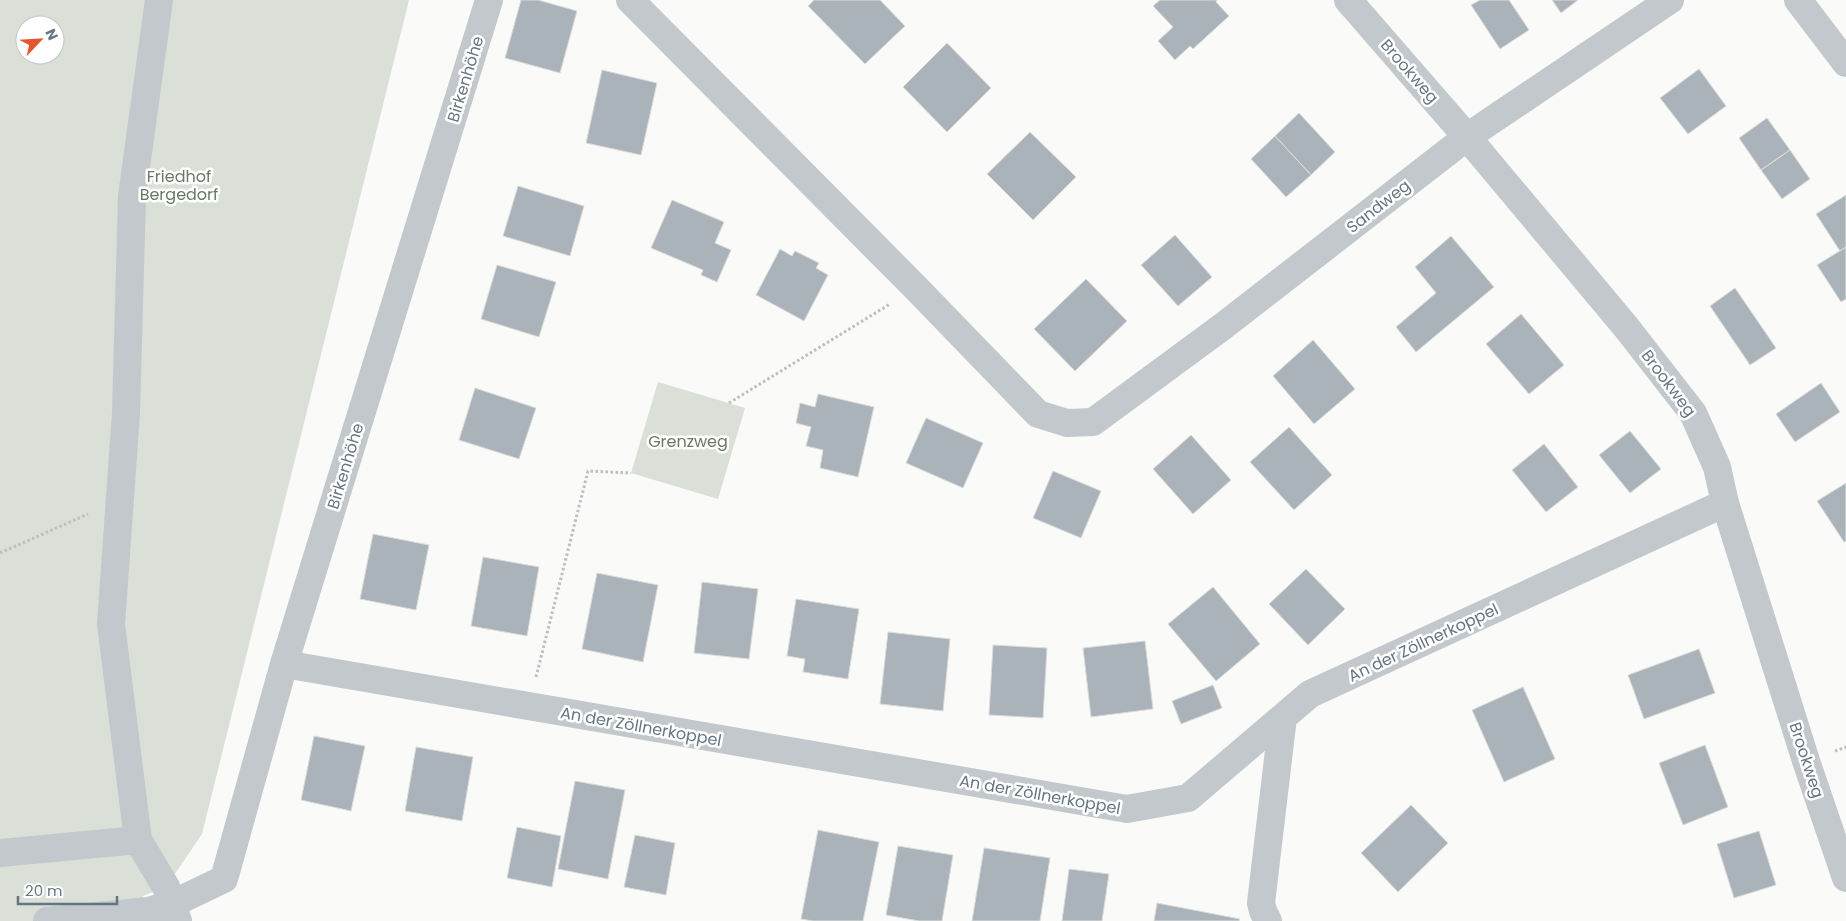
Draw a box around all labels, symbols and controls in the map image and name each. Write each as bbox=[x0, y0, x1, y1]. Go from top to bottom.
north arrow bbox=[15, 15, 65, 65]
text: N bbox=[40, 26, 63, 44]
street label: Birkenhöhe bbox=[442, 33, 489, 125]
street label: Brookweg bbox=[1375, 34, 1444, 108]
park label: Friedhof Bergedorf bbox=[140, 165, 218, 206]
street label: Sandweg bbox=[1342, 174, 1415, 239]
street label: Brookweg bbox=[1636, 345, 1701, 422]
street label: Birkenhöhe bbox=[322, 420, 369, 512]
park label: Grenzweg bbox=[648, 430, 728, 453]
street label: An der Zöllnerkoppel bbox=[1344, 598, 1502, 687]
street label: An der Zöllnerkoppel bbox=[559, 701, 723, 752]
street label: Brookweg bbox=[1783, 719, 1830, 801]
street label: An der Zöllnerkoppel bbox=[958, 769, 1122, 820]
scale bar bbox=[18, 874, 116, 906]
text: 20 m bbox=[25, 880, 63, 901]

